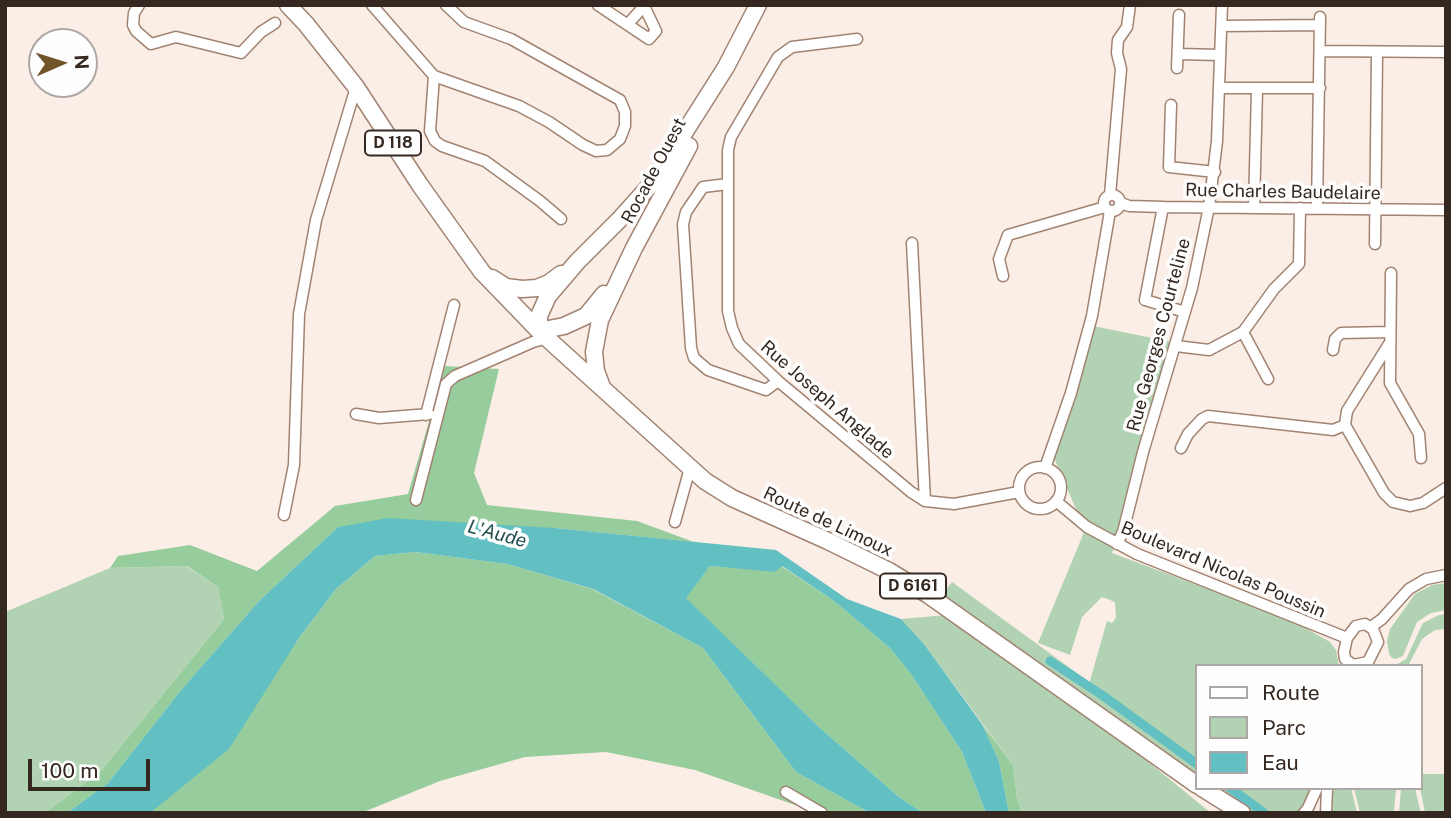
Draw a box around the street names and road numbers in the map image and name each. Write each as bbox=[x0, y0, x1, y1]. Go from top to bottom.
street label: Rocade Ouest bbox=[617, 114, 691, 228]
road number: D 118 bbox=[365, 130, 421, 155]
street label: Rue Charles Baudelaire bbox=[1185, 179, 1381, 205]
street label: Rue Georges Courteline bbox=[1123, 236, 1195, 434]
street label: Rue Joseph Anglade bbox=[756, 336, 898, 464]
street label: Route de Limoux bbox=[760, 483, 896, 561]
street label: Boulevard Nicolas Poussin bbox=[1117, 517, 1329, 623]
road number: D 6161 bbox=[880, 573, 946, 598]

